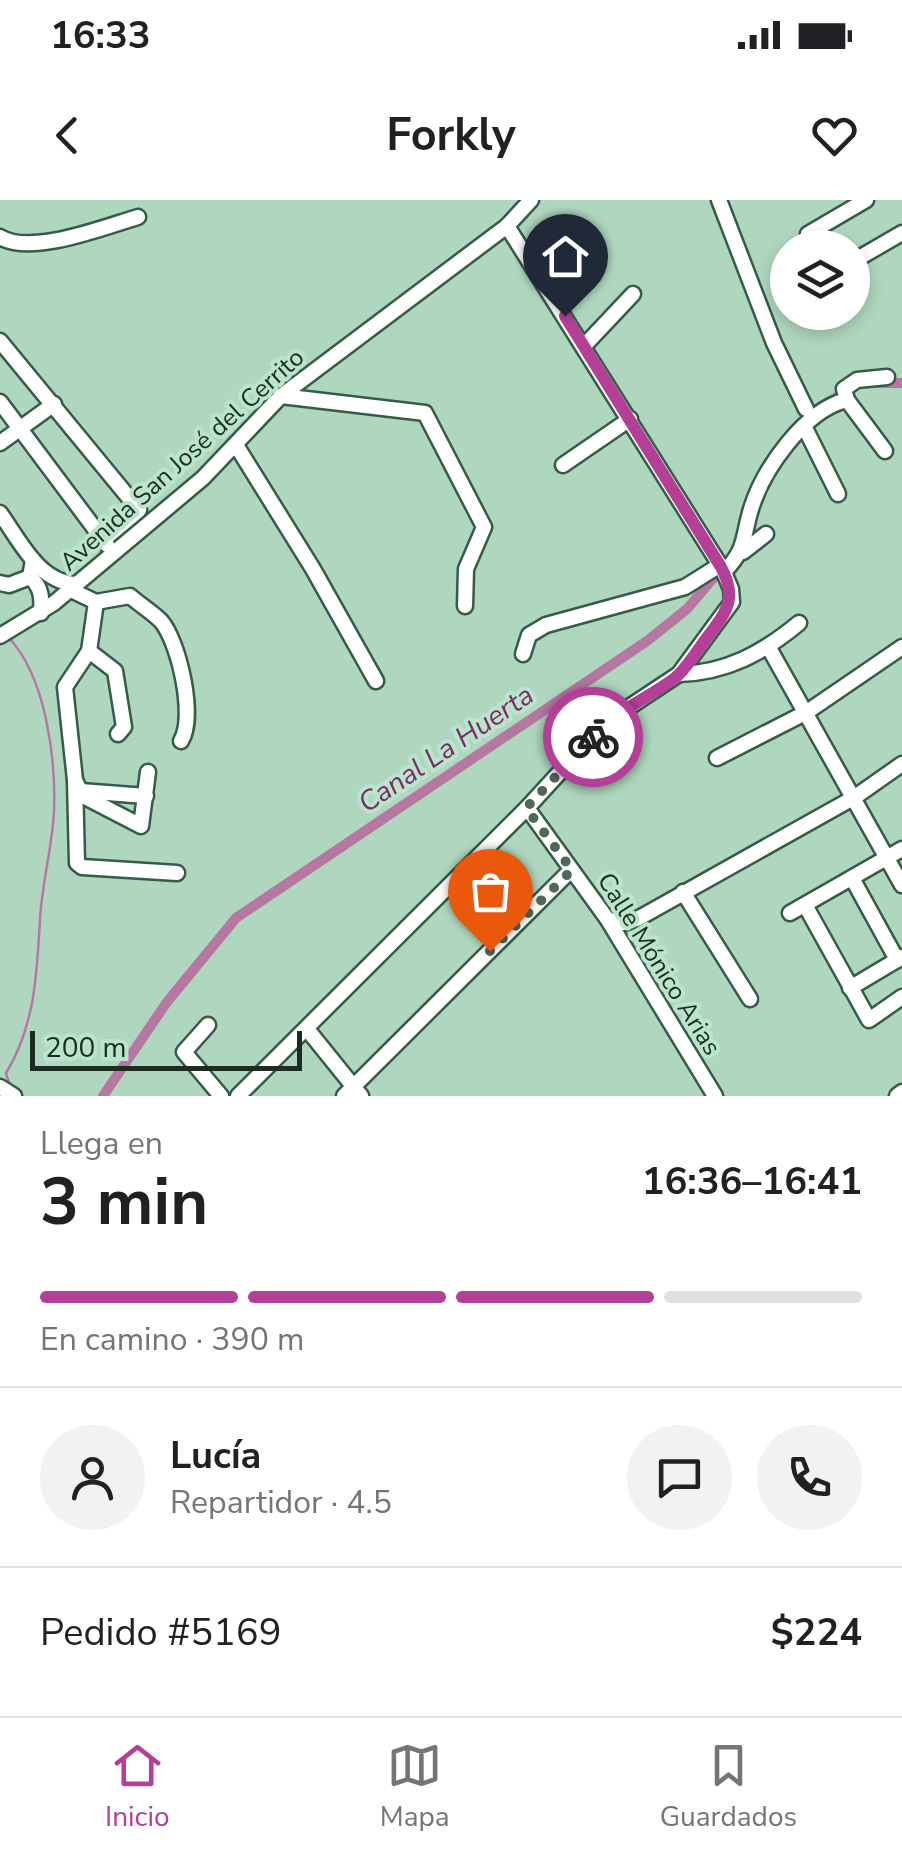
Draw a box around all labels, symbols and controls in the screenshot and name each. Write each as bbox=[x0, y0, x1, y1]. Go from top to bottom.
text: 16:33 bbox=[50, 10, 151, 61]
text: Forkly bbox=[386, 105, 516, 166]
icon: back bbox=[40, 108, 95, 163]
icon: heart bbox=[807, 108, 862, 163]
pin bbox=[523, 214, 608, 317]
icon: home bbox=[538, 229, 593, 284]
map controls bbox=[770, 230, 870, 330]
button: layers bbox=[770, 230, 870, 330]
street label: Avenida San José del Cerrito bbox=[52, 341, 312, 579]
water label: Canal La Huerta bbox=[351, 676, 541, 822]
courier bbox=[543, 687, 643, 787]
icon: bike bbox=[566, 710, 621, 765]
pin bbox=[448, 849, 533, 952]
icon: bag bbox=[463, 864, 518, 919]
street label: Calle Mónico Arias bbox=[589, 866, 729, 1062]
scale bar bbox=[30, 1026, 302, 1070]
text: 200 m bbox=[45, 1029, 127, 1067]
text: Llega en bbox=[40, 1122, 163, 1165]
text: 16:36–16:41 bbox=[642, 1156, 862, 1207]
text: 3 min bbox=[40, 1158, 208, 1247]
text: En camino · 390 m bbox=[40, 1318, 304, 1361]
button: person bbox=[40, 1425, 145, 1530]
button: chat bbox=[627, 1425, 732, 1530]
button: phone bbox=[757, 1425, 862, 1530]
text: Lucía bbox=[170, 1430, 261, 1481]
text: Repartidor · 4.5 bbox=[170, 1481, 392, 1524]
text: Pedido #5169 bbox=[40, 1607, 281, 1658]
text: $224 bbox=[771, 1607, 862, 1658]
tab: Inicio bbox=[105, 1738, 170, 1836]
tab: Mapa bbox=[380, 1738, 450, 1836]
tab: Guardados bbox=[660, 1738, 797, 1836]

